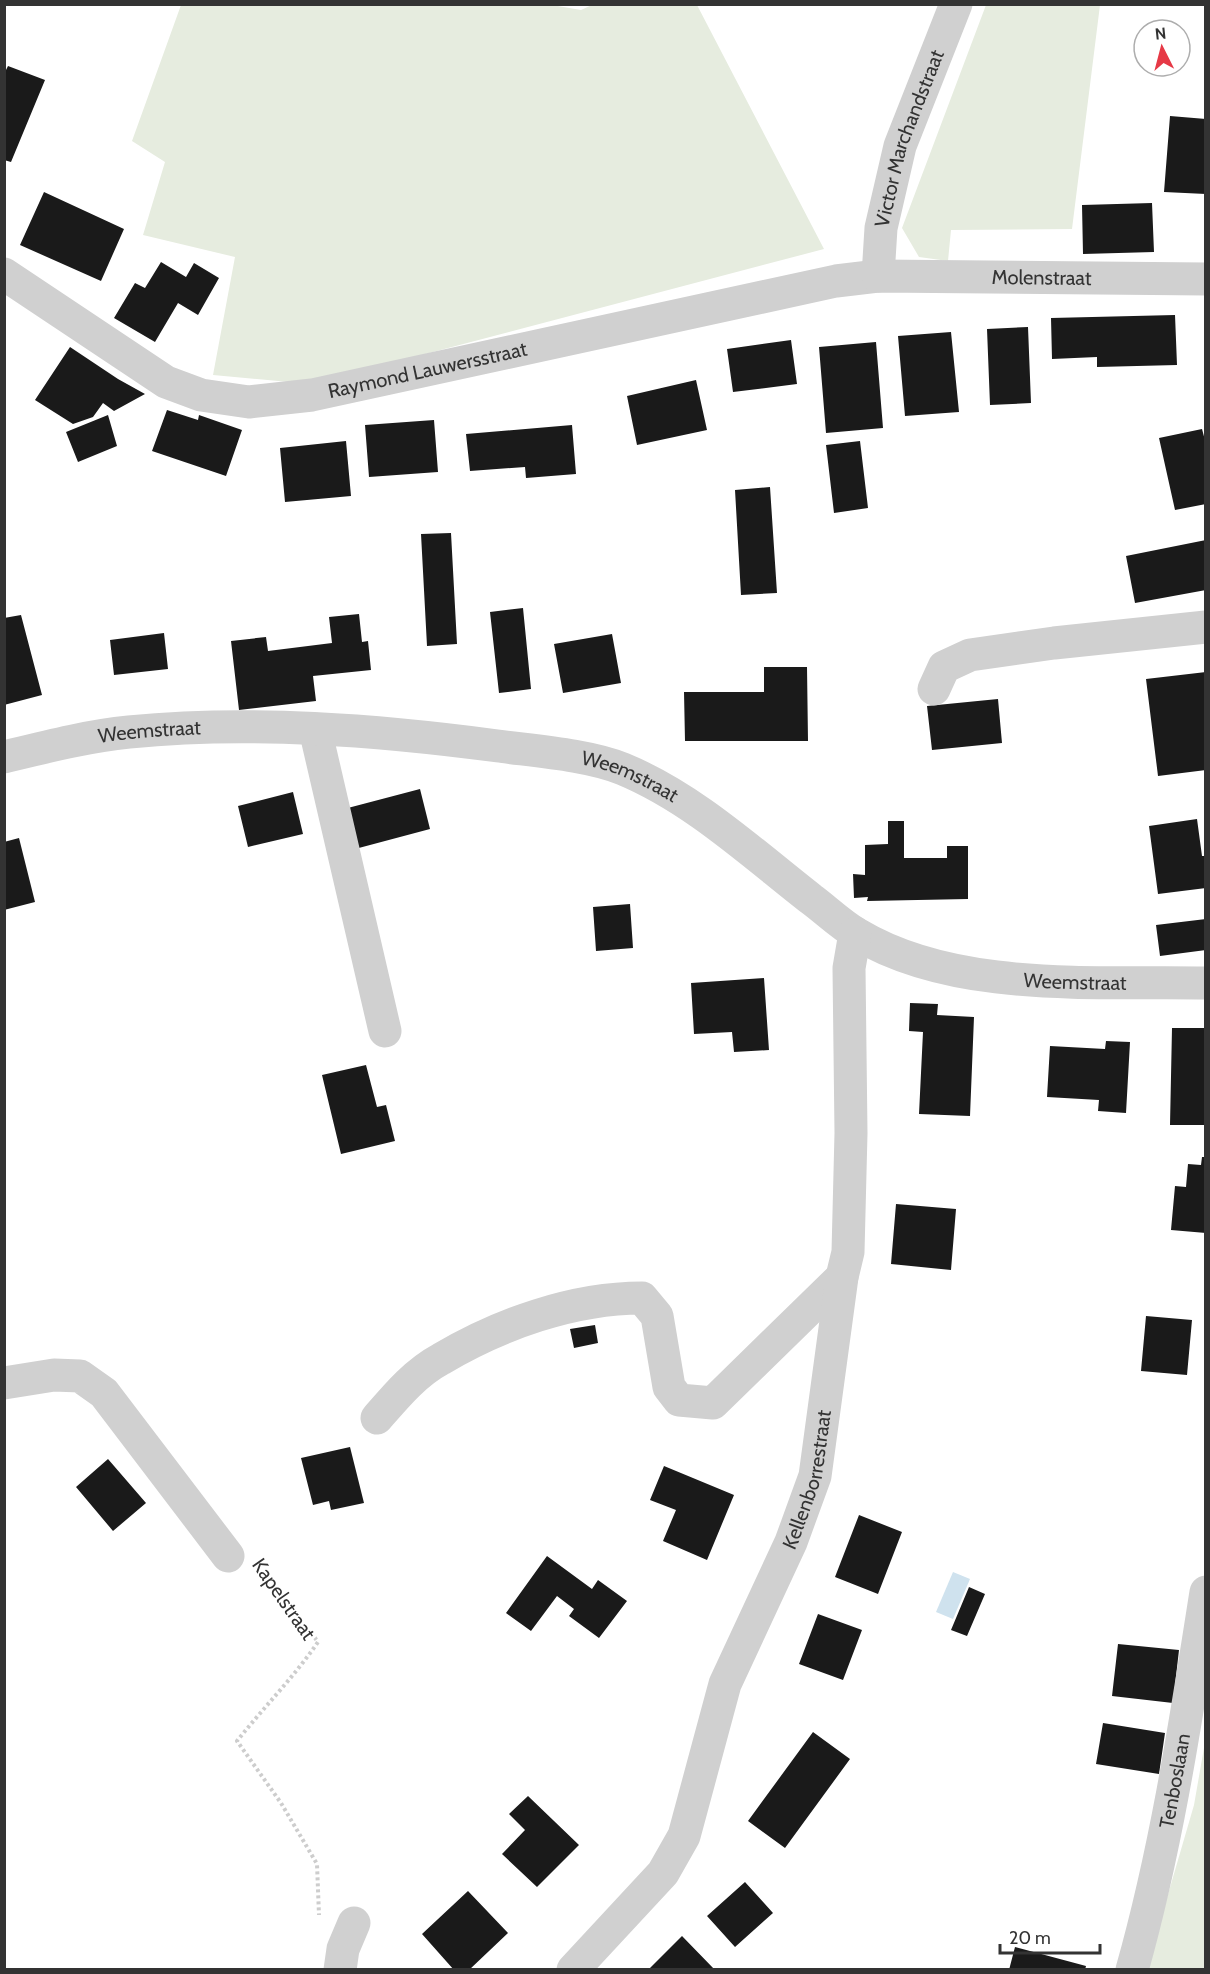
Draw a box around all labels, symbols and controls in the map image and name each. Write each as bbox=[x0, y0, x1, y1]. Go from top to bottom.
north arrow bbox=[1132, 18, 1192, 78]
text: N bbox=[1154, 24, 1167, 44]
street label: Victor Marchandstraat bbox=[870, 46, 949, 230]
street label: Molenstraat bbox=[991, 265, 1092, 290]
street label: Raymond Lauwersstraat bbox=[326, 337, 529, 403]
street label: Weemstraat bbox=[96, 715, 202, 748]
street label: Weemstraat bbox=[580, 746, 683, 807]
street label: Weemstraat bbox=[1023, 968, 1127, 995]
street label: Kellenborrestraat bbox=[777, 1408, 836, 1553]
street label: Kapelstraat bbox=[247, 1554, 321, 1645]
street label: Tenboslaan bbox=[1154, 1732, 1195, 1830]
scale bar bbox=[1000, 1917, 1100, 1955]
text: 20 m bbox=[1009, 1927, 1051, 1949]

